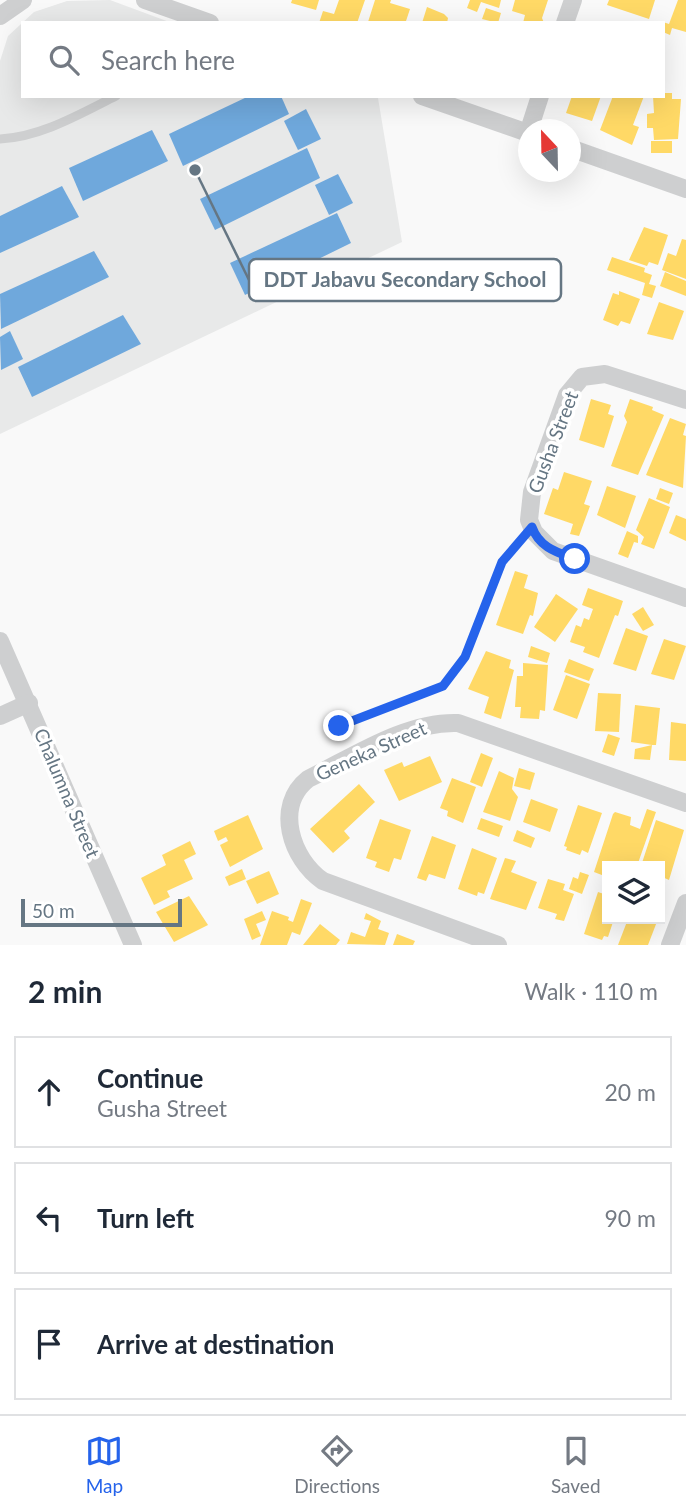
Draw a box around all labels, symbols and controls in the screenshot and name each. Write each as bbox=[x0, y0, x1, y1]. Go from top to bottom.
search box bbox=[21, 21, 665, 98]
icon: search bbox=[45, 41, 83, 79]
text: Search here bbox=[101, 44, 235, 76]
north arrow bbox=[518, 119, 581, 182]
callout: DDT Jabavu Secondary School bbox=[249, 259, 561, 301]
text: DDT Jabavu Secondary School bbox=[264, 266, 546, 291]
street label: Gusha Street bbox=[523, 387, 583, 496]
route start bbox=[559, 543, 590, 574]
route end bbox=[323, 710, 354, 741]
street label: Geneka Street bbox=[312, 716, 430, 785]
street label: Chalumna Street bbox=[30, 725, 105, 861]
map controls bbox=[602, 861, 665, 924]
button: layers bbox=[602, 861, 665, 924]
scale bar bbox=[21, 896, 182, 928]
text: 50 m bbox=[32, 899, 75, 922]
text: 2 min bbox=[28, 973, 102, 1009]
text: Walk · 110 m bbox=[524, 977, 658, 1005]
text: Continue bbox=[97, 1062, 203, 1094]
icon: ahead bbox=[30, 1073, 68, 1111]
text: 20 m bbox=[605, 1078, 656, 1106]
text: Gusha Street bbox=[97, 1094, 227, 1122]
icon: left bbox=[30, 1199, 68, 1237]
text: Turn left bbox=[97, 1202, 194, 1234]
text: 90 m bbox=[605, 1204, 656, 1232]
icon: arrive bbox=[30, 1325, 68, 1363]
text: Arrive at destination bbox=[97, 1328, 334, 1360]
tab: Map bbox=[85, 1432, 123, 1497]
tab: Directions bbox=[294, 1432, 380, 1497]
tab: Saved bbox=[551, 1432, 601, 1497]

